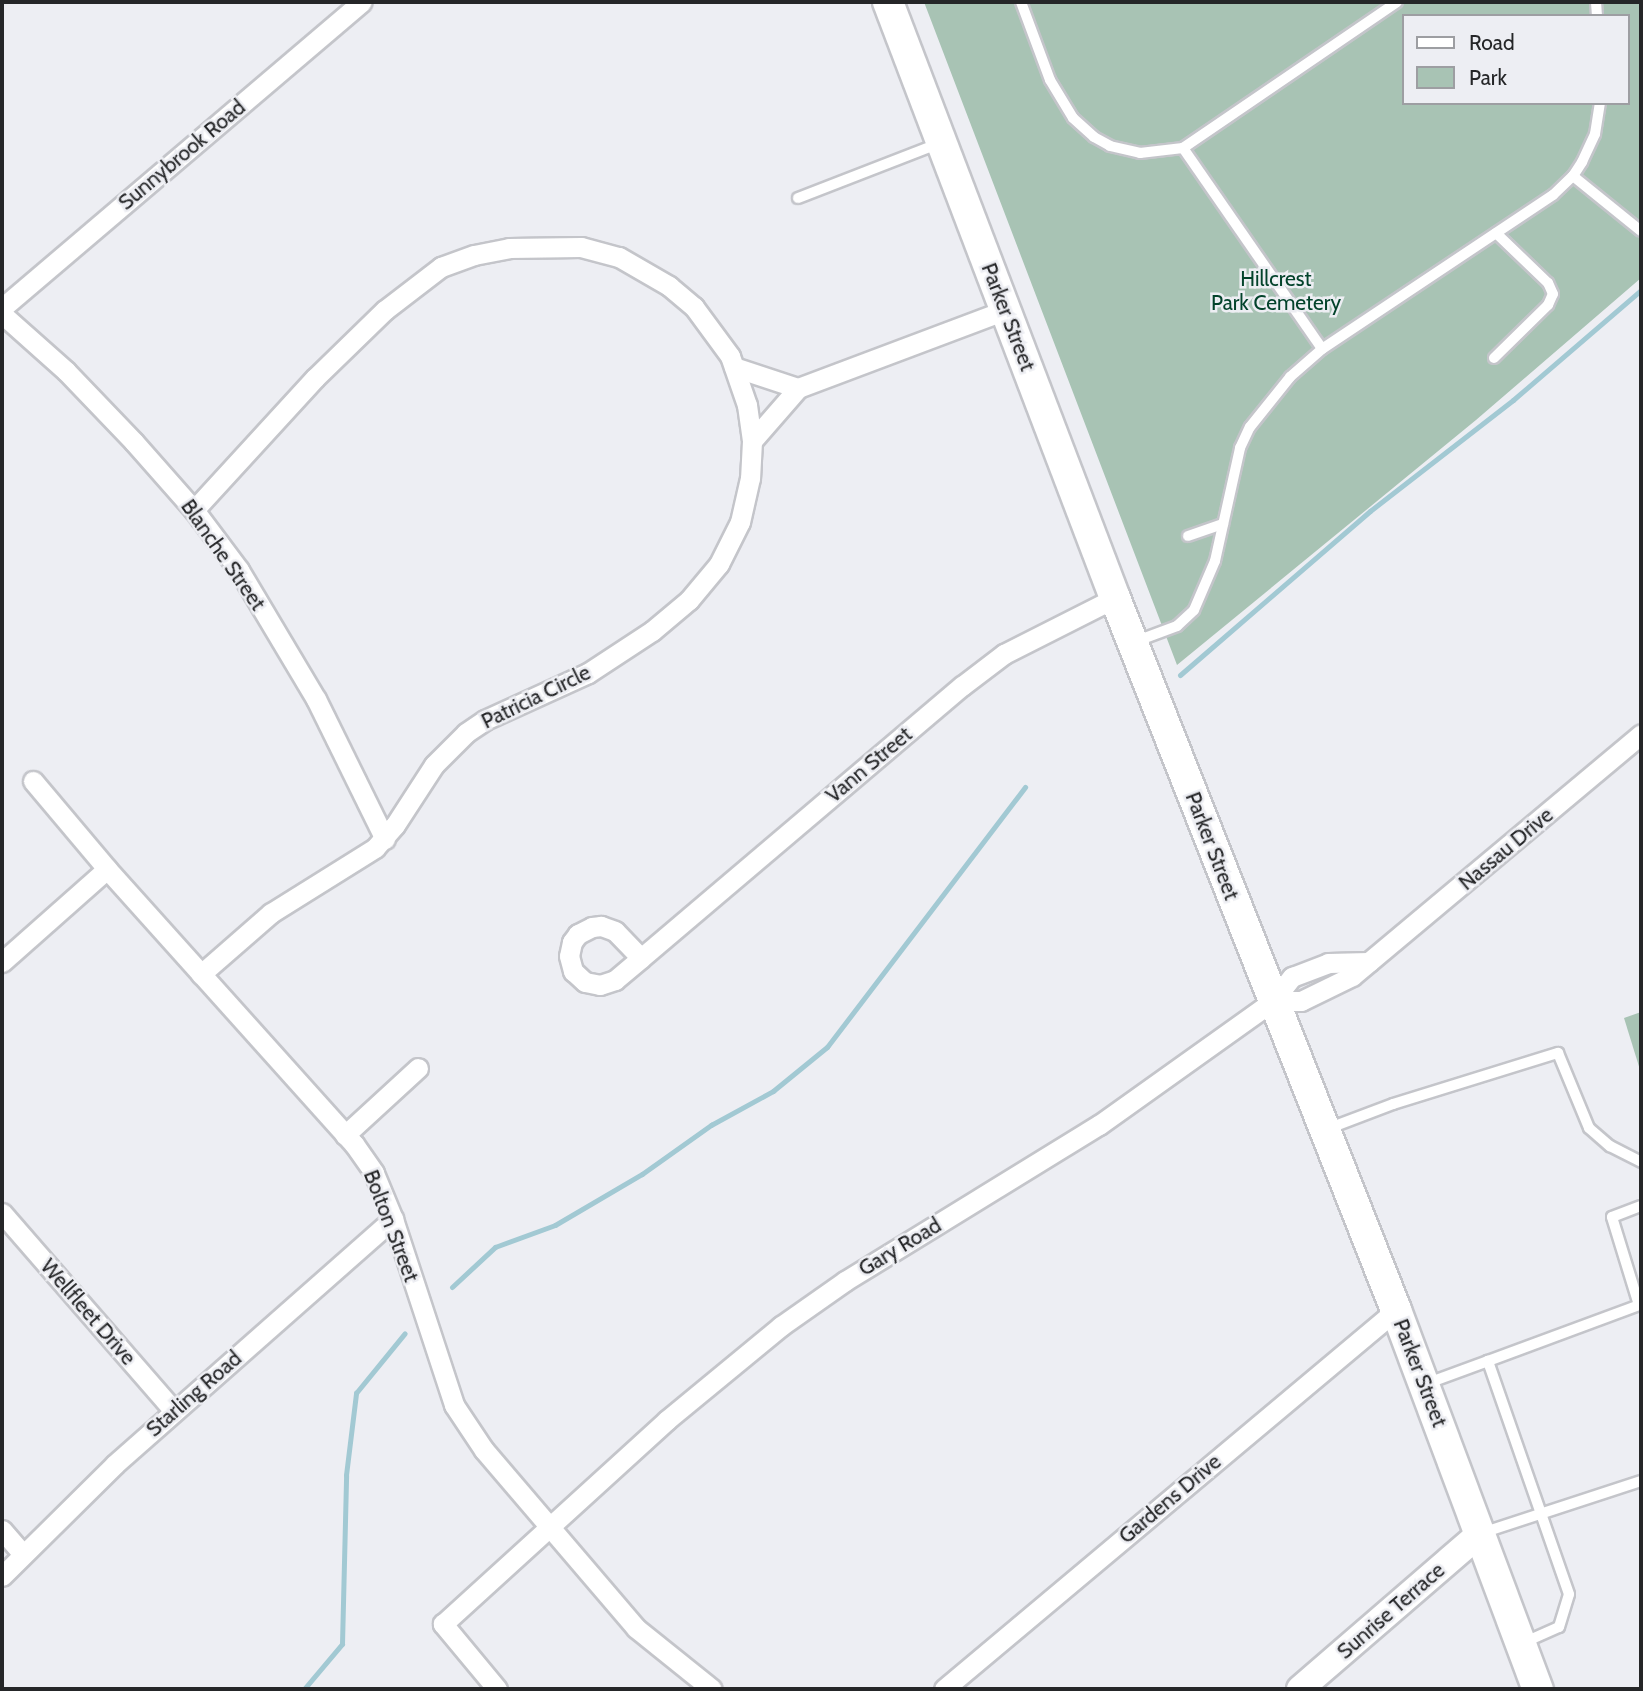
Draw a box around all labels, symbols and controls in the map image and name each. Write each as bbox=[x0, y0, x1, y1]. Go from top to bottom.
legend bbox=[1402, 14, 1629, 105]
text: Road bbox=[1469, 30, 1515, 55]
text: Park bbox=[1469, 65, 1507, 90]
street label: Sunnybrook Road bbox=[113, 95, 251, 215]
street label: Parker Street bbox=[976, 260, 1040, 374]
park label: Hillcrest Park Cemetery bbox=[1211, 266, 1341, 316]
street label: Blanche Street bbox=[176, 495, 270, 615]
street label: Patricia Circle bbox=[477, 660, 595, 734]
street label: Vann Street bbox=[821, 722, 917, 808]
street label: Parker Street bbox=[1180, 789, 1244, 903]
street label: Nassau Drive bbox=[1454, 802, 1558, 896]
street label: Bolton Street bbox=[358, 1166, 424, 1286]
street label: Gary Road bbox=[854, 1213, 946, 1281]
street label: Wellfleet Drive bbox=[35, 1254, 141, 1370]
street label: Parker Street bbox=[1388, 1316, 1452, 1430]
street label: Starling Road bbox=[141, 1346, 247, 1442]
street label: Gardens Drive bbox=[1114, 1449, 1226, 1549]
street label: Sunrise Terrace bbox=[1332, 1558, 1450, 1664]

